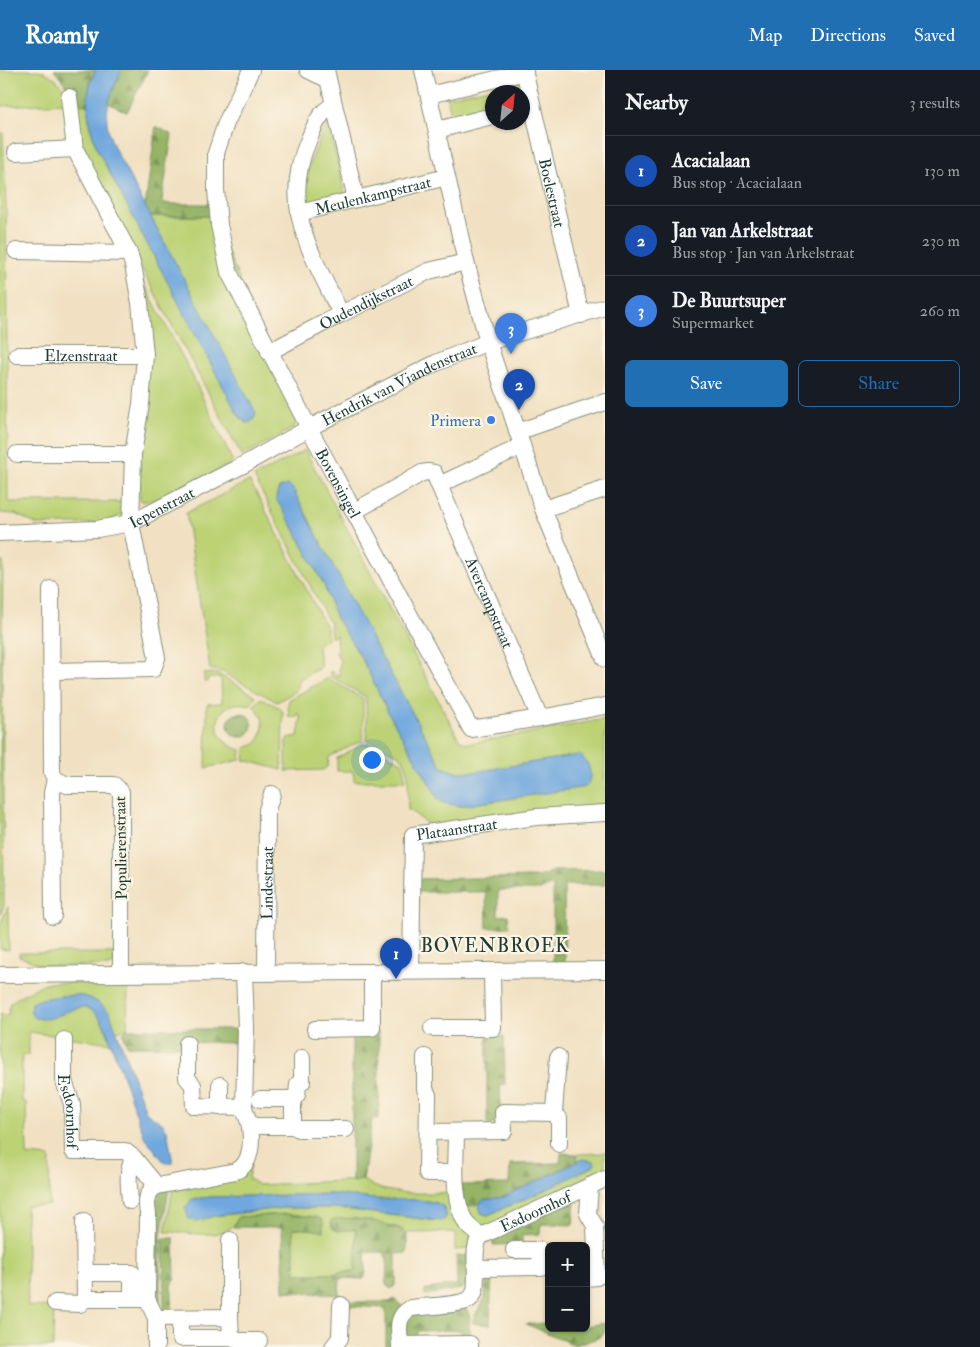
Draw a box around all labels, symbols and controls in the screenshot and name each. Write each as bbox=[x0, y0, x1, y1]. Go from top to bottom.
text: Roamly bbox=[25, 20, 99, 51]
text: Map bbox=[749, 24, 782, 47]
text: Directions bbox=[810, 24, 886, 47]
text: Saved bbox=[914, 24, 955, 47]
north arrow bbox=[485, 85, 530, 130]
text: Nearby bbox=[625, 89, 688, 116]
text: 3 results bbox=[909, 93, 960, 113]
text: Acacialaan bbox=[672, 149, 750, 173]
street label: Boelestraat bbox=[534, 156, 569, 230]
text: 1 bbox=[638, 161, 644, 181]
text: 130 m bbox=[924, 161, 960, 181]
street label: Meulenkampstraat bbox=[313, 172, 433, 220]
text: Bus stop · Acacialaan bbox=[672, 173, 802, 193]
text: Jan van Arkelstraat bbox=[672, 219, 813, 243]
text: 2 bbox=[637, 231, 645, 251]
text: 230 m bbox=[922, 231, 960, 251]
text: Bus stop · Jan van Arkelstraat bbox=[672, 243, 855, 263]
street label: Oudendijkstraat bbox=[316, 271, 417, 335]
text: De Buurtsuper bbox=[672, 289, 786, 313]
text: 3 bbox=[638, 301, 644, 321]
text: 260 m bbox=[920, 301, 960, 321]
pin: 3 bbox=[495, 313, 527, 354]
text: Supermarket bbox=[672, 313, 754, 333]
street label: Hendrik van Viandenstraat bbox=[319, 339, 480, 431]
street label: Elzenstraat bbox=[44, 346, 118, 366]
button: Save bbox=[625, 360, 788, 407]
button: Share bbox=[798, 360, 960, 407]
pin: 2 bbox=[503, 369, 535, 410]
place label: Primera bbox=[430, 411, 481, 431]
marker: Primera bbox=[485, 414, 497, 426]
street label: Bovensingel bbox=[311, 445, 365, 522]
street label: Iepenstraat bbox=[126, 483, 198, 533]
street label: Avercampstraat bbox=[460, 553, 518, 652]
your location bbox=[359, 747, 385, 773]
street label: Populierenstraat bbox=[110, 796, 133, 900]
street label: Plataanstraat bbox=[415, 814, 498, 845]
street label: Lindestraat bbox=[257, 846, 278, 920]
district label: BOVENBROEK bbox=[420, 934, 570, 958]
pin: 1 bbox=[380, 938, 412, 979]
street label: Esdoornhof bbox=[53, 1074, 82, 1152]
street label: Esdoornhof bbox=[497, 1186, 577, 1237]
map controls bbox=[545, 1242, 590, 1332]
button: + bbox=[545, 1242, 590, 1287]
button: − bbox=[545, 1287, 590, 1332]

